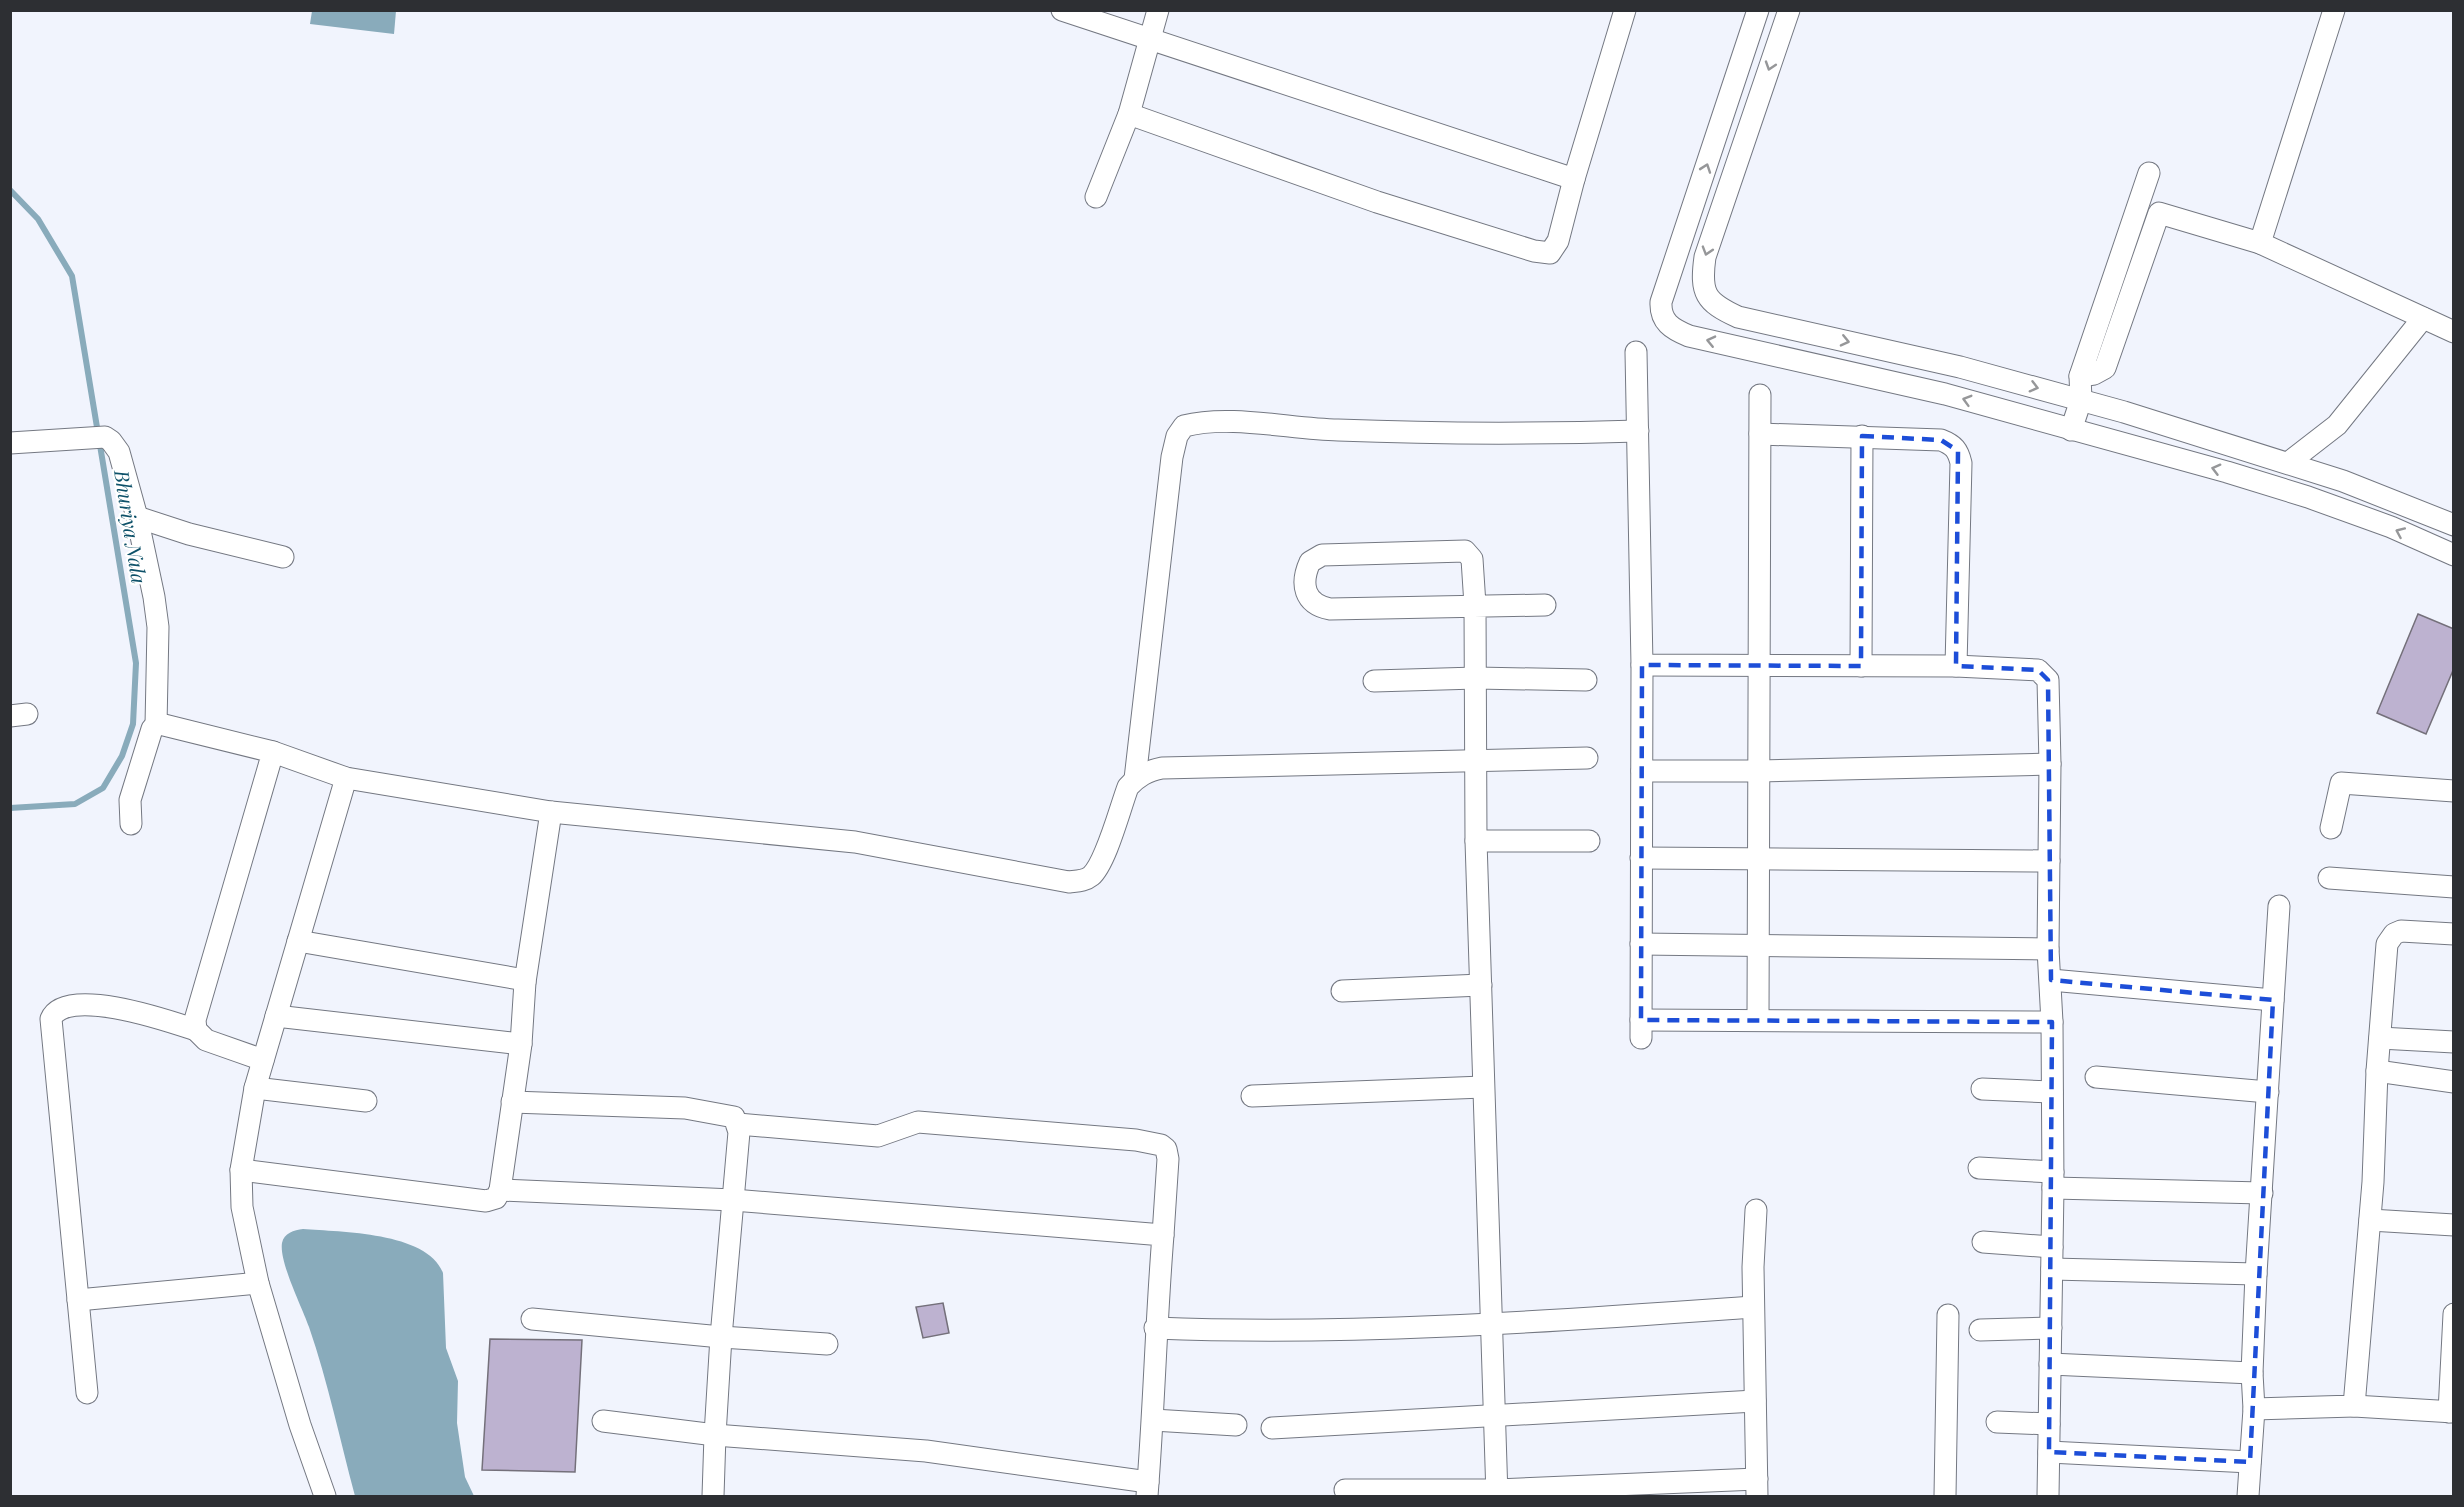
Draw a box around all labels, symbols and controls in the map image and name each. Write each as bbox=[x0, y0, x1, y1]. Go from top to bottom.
one-way arrow bbox=[1765, 60, 1778, 71]
one-way arrow bbox=[1699, 163, 1712, 174]
one-way arrow bbox=[1702, 245, 1714, 256]
one-way arrow bbox=[1840, 334, 1850, 347]
one-way arrow bbox=[1706, 335, 1716, 348]
one-way arrow bbox=[2029, 380, 2039, 393]
one-way arrow bbox=[1962, 395, 1972, 408]
one-way arrow bbox=[2211, 464, 2221, 476]
water label: Bhuriya Nala bbox=[109, 467, 154, 586]
one-way arrow bbox=[2396, 527, 2407, 539]

